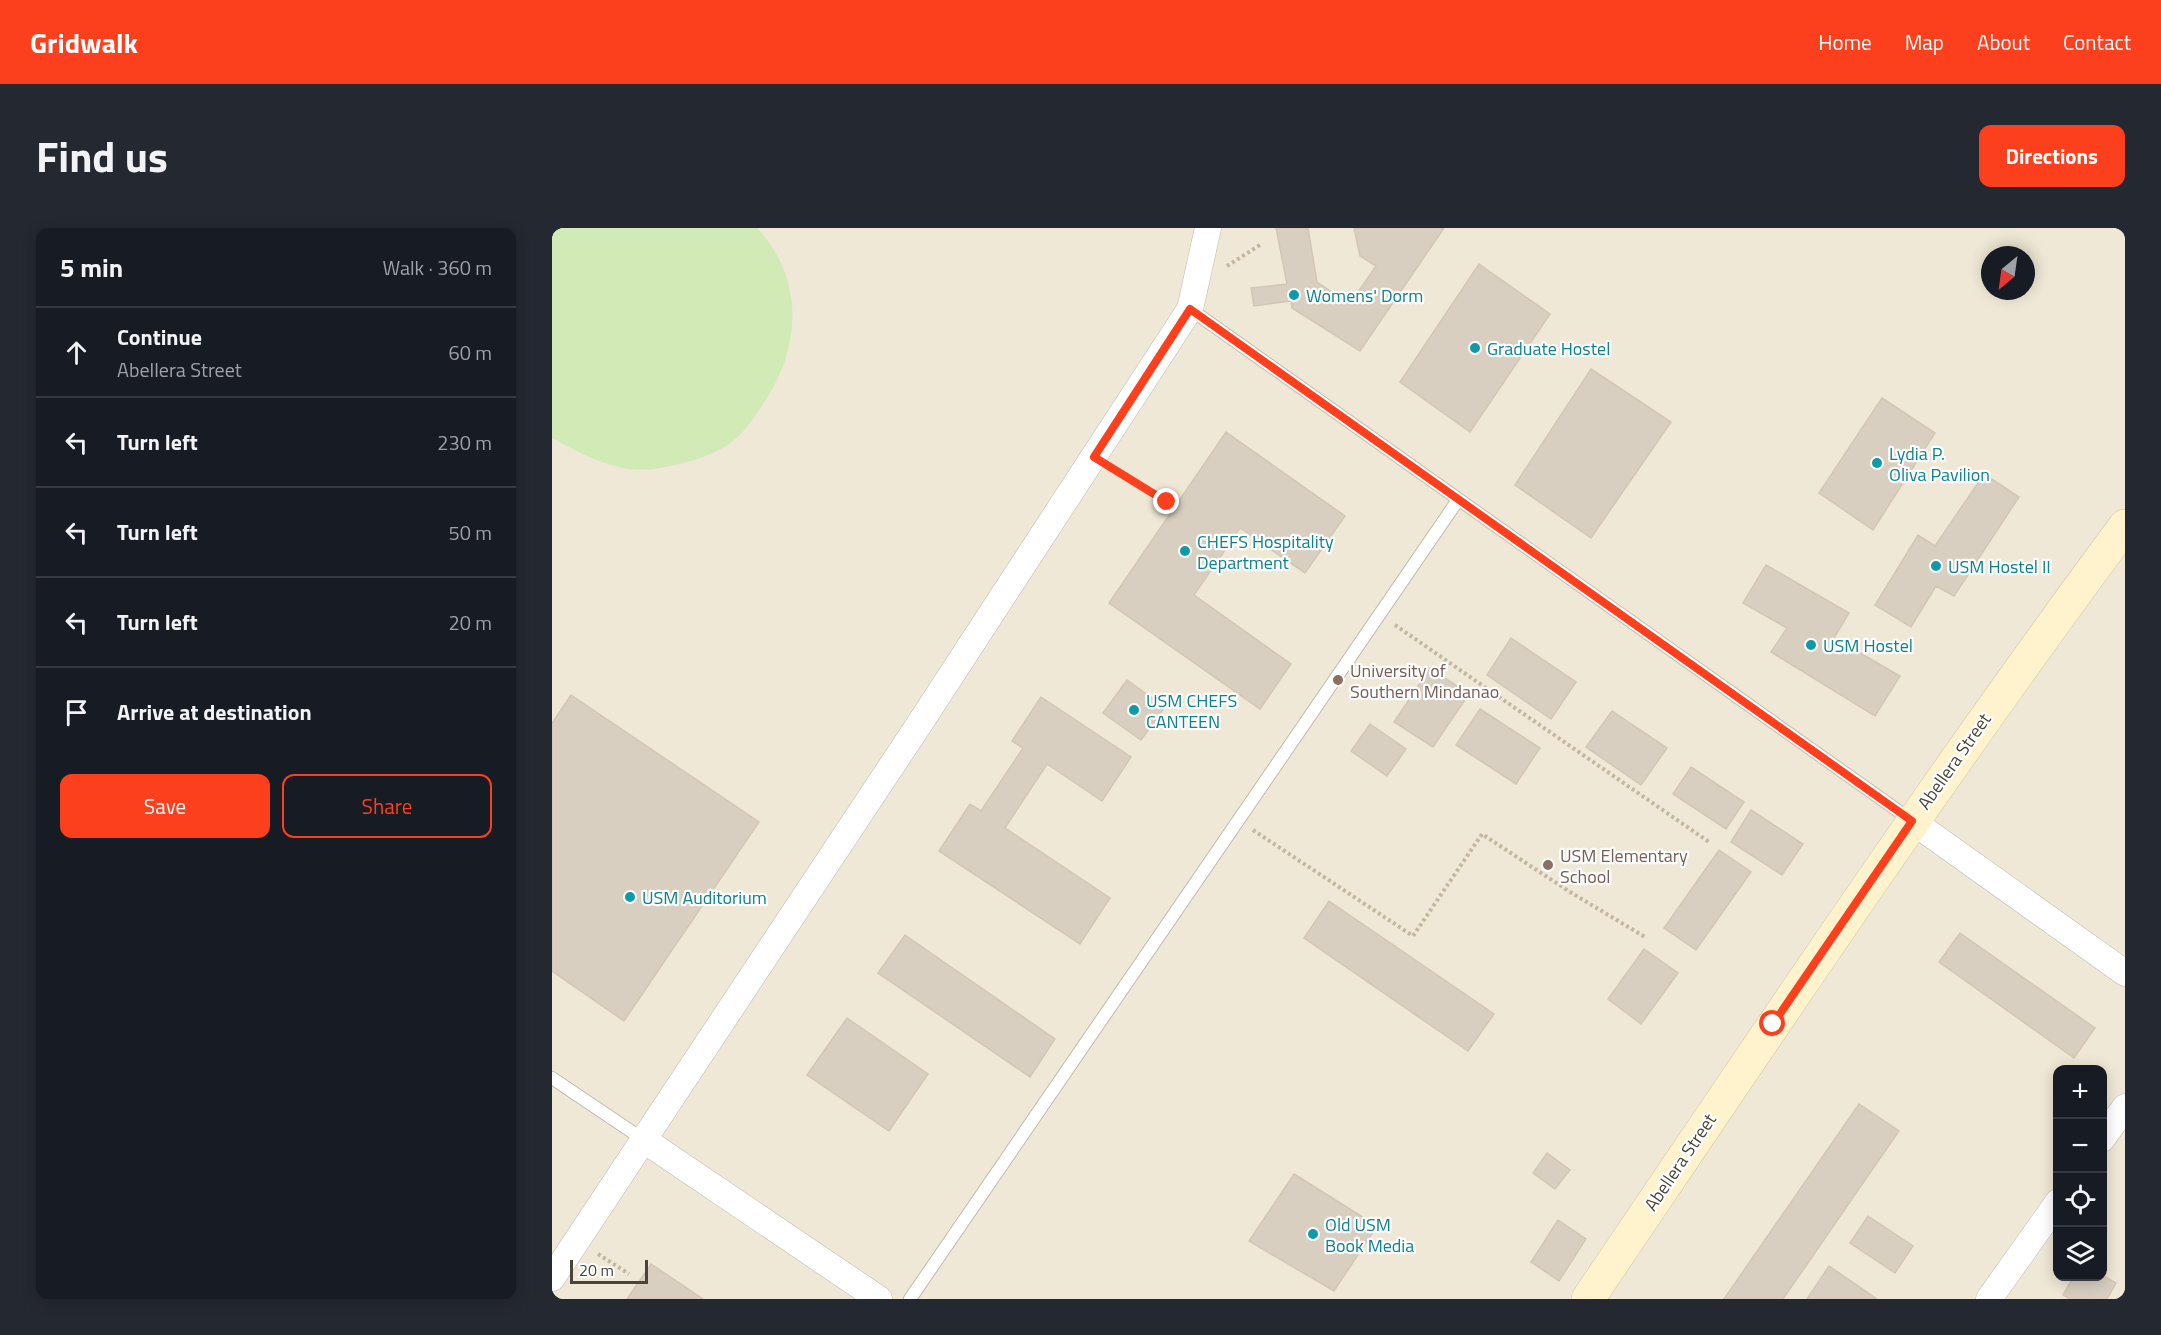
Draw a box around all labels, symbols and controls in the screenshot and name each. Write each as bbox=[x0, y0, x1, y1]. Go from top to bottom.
text: Gridwalk bbox=[30, 21, 138, 64]
text: Home bbox=[1818, 26, 1872, 58]
text: Map bbox=[1905, 26, 1944, 58]
text: About bbox=[1977, 26, 2030, 58]
text: Contact bbox=[2063, 26, 2131, 58]
text: Find us bbox=[36, 124, 168, 188]
button: Directions bbox=[1979, 125, 2125, 187]
north arrow bbox=[1981, 246, 2035, 300]
text: 5 min bbox=[60, 248, 123, 287]
text: Walk · 360 m bbox=[383, 252, 492, 283]
place label: Womens' Dorm bbox=[1306, 282, 1423, 309]
marker: Womens' Dorm bbox=[1287, 288, 1301, 302]
text: Continue bbox=[117, 320, 202, 354]
place label: Graduate Hostel bbox=[1487, 335, 1610, 362]
icon: ahead bbox=[60, 336, 93, 369]
text: 60 m bbox=[448, 337, 492, 368]
marker: Graduate Hostel bbox=[1468, 341, 1482, 355]
text: Abellera Street bbox=[117, 354, 242, 385]
text: Turn left bbox=[117, 425, 198, 459]
icon: left bbox=[60, 426, 93, 459]
text: 230 m bbox=[437, 427, 492, 458]
place label: Lydia P. Oliva Pavilion bbox=[1889, 440, 1990, 488]
marker: Lydia P. Oliva Pavilion bbox=[1870, 456, 1884, 470]
route end bbox=[1153, 488, 1179, 514]
text: Turn left bbox=[117, 515, 198, 549]
icon: left bbox=[60, 516, 93, 549]
text: 50 m bbox=[448, 517, 492, 548]
place label: CHEFS Hospitality Department bbox=[1197, 528, 1334, 576]
marker: CHEFS Hospitality Department bbox=[1178, 544, 1192, 558]
place label: USM Hostel II bbox=[1948, 553, 2051, 580]
marker: USM Hostel II bbox=[1929, 559, 1943, 573]
text: Turn left bbox=[117, 605, 198, 639]
icon: left bbox=[60, 606, 93, 639]
text: 20 m bbox=[448, 607, 492, 638]
place label: USM Hostel bbox=[1823, 632, 1913, 659]
marker: USM Hostel bbox=[1804, 638, 1818, 652]
place label: University of Southern Mindanao bbox=[1350, 657, 1499, 705]
marker: University of Southern Mindanao bbox=[1331, 673, 1345, 687]
place label: USM CHEFS CANTEEN bbox=[1146, 687, 1237, 735]
text: Arrive at destination bbox=[117, 695, 312, 729]
icon: arrive bbox=[60, 696, 93, 729]
marker: USM CHEFS CANTEEN bbox=[1127, 703, 1141, 717]
street label: Abellera Street bbox=[1911, 707, 1998, 815]
button: Save bbox=[60, 774, 270, 838]
button: Share bbox=[282, 774, 492, 838]
place label: USM Elementary School bbox=[1560, 842, 1688, 890]
marker: USM Elementary School bbox=[1541, 858, 1555, 872]
place label: USM Auditorium bbox=[642, 884, 767, 911]
marker: USM Auditorium bbox=[623, 890, 637, 904]
route start bbox=[1759, 1010, 1785, 1036]
map controls bbox=[2053, 1065, 2107, 1281]
button: + bbox=[2053, 1065, 2107, 1119]
street label: Abellera Street bbox=[1637, 1107, 1723, 1216]
button: − bbox=[2053, 1119, 2107, 1173]
button: locate bbox=[2053, 1173, 2107, 1227]
place label: Old USM Book Media bbox=[1325, 1211, 1414, 1259]
marker: Old USM Book Media bbox=[1306, 1227, 1320, 1241]
button: layers bbox=[2053, 1227, 2107, 1281]
scale bar bbox=[570, 1257, 648, 1284]
text: 20 m bbox=[579, 1258, 614, 1282]

